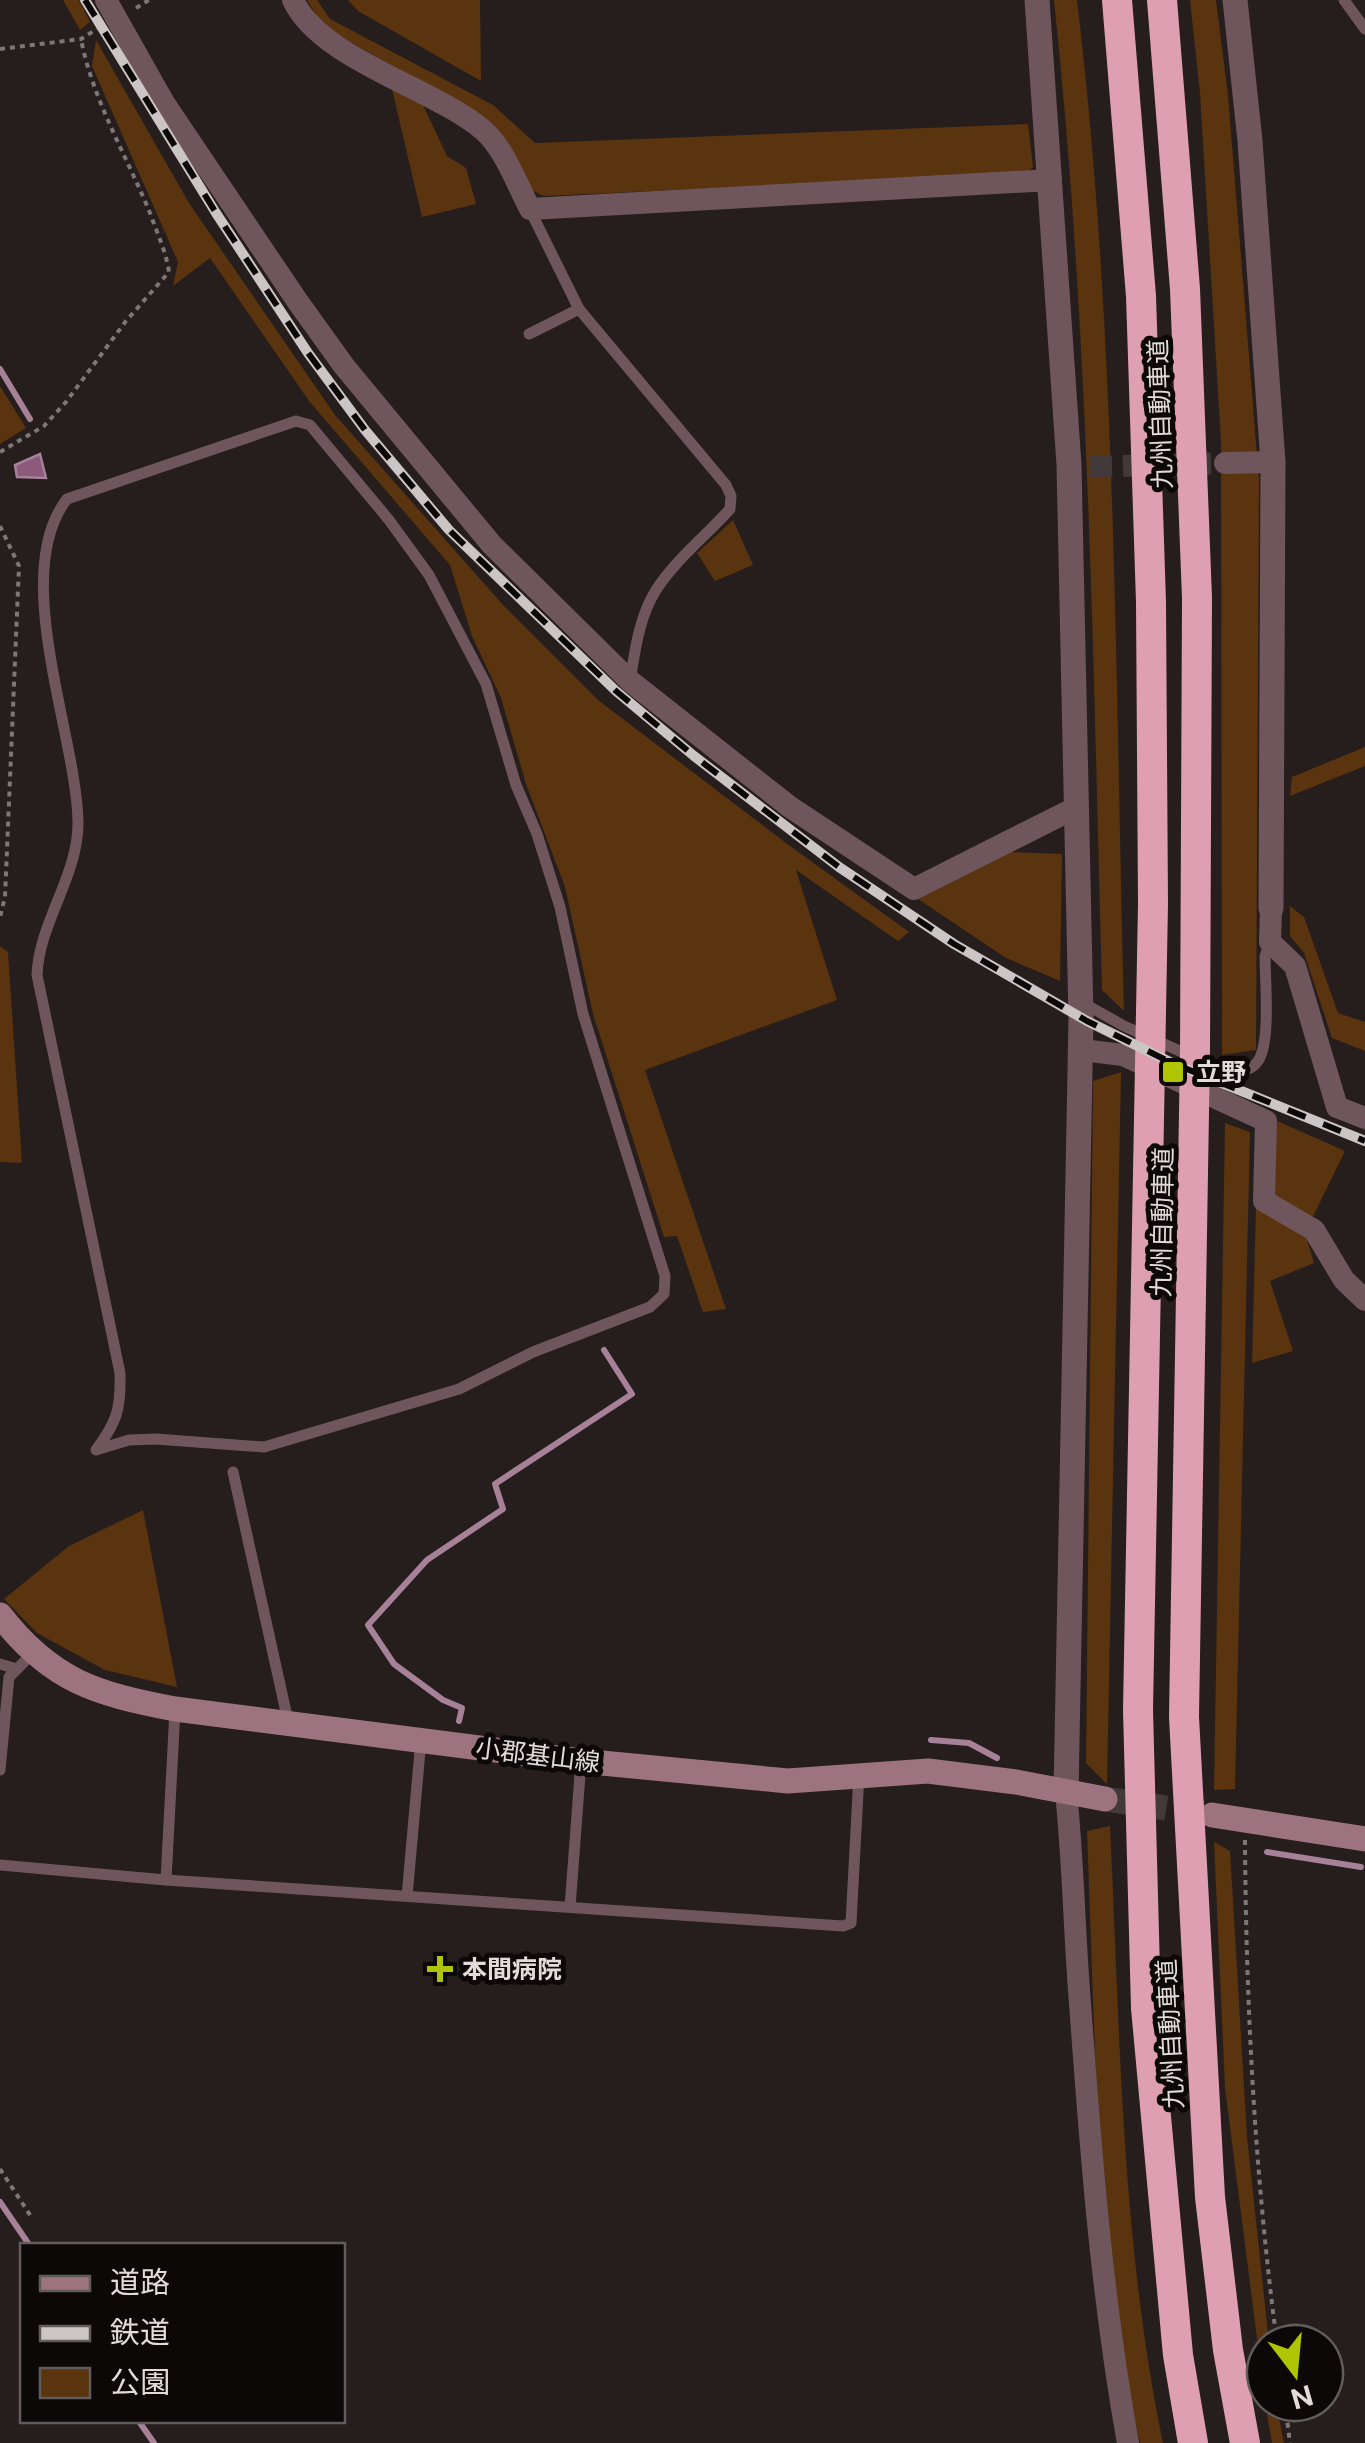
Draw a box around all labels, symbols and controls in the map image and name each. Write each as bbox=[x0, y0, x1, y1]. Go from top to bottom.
street label: 九州自動車道 bbox=[1142, 339, 1178, 489]
place label: 立野 bbox=[1196, 1057, 1246, 1087]
marker: 立野 bbox=[1160, 1059, 1186, 1085]
street label: 九州自動車道 bbox=[1146, 1147, 1178, 1297]
street label: 小郡基山線 bbox=[474, 1732, 602, 1778]
place label: 本間病院 bbox=[462, 1954, 562, 1984]
marker: 本間病院 bbox=[427, 1956, 453, 1982]
street label: 九州自動車道 bbox=[1151, 1958, 1189, 2110]
legend bbox=[20, 2243, 345, 2423]
text: 道路 bbox=[110, 2264, 170, 2300]
text: 鉄道 bbox=[110, 2314, 170, 2350]
north arrow bbox=[1245, 2323, 1345, 2423]
text: 公園 bbox=[110, 2364, 170, 2400]
text: N bbox=[1287, 2379, 1317, 2416]

